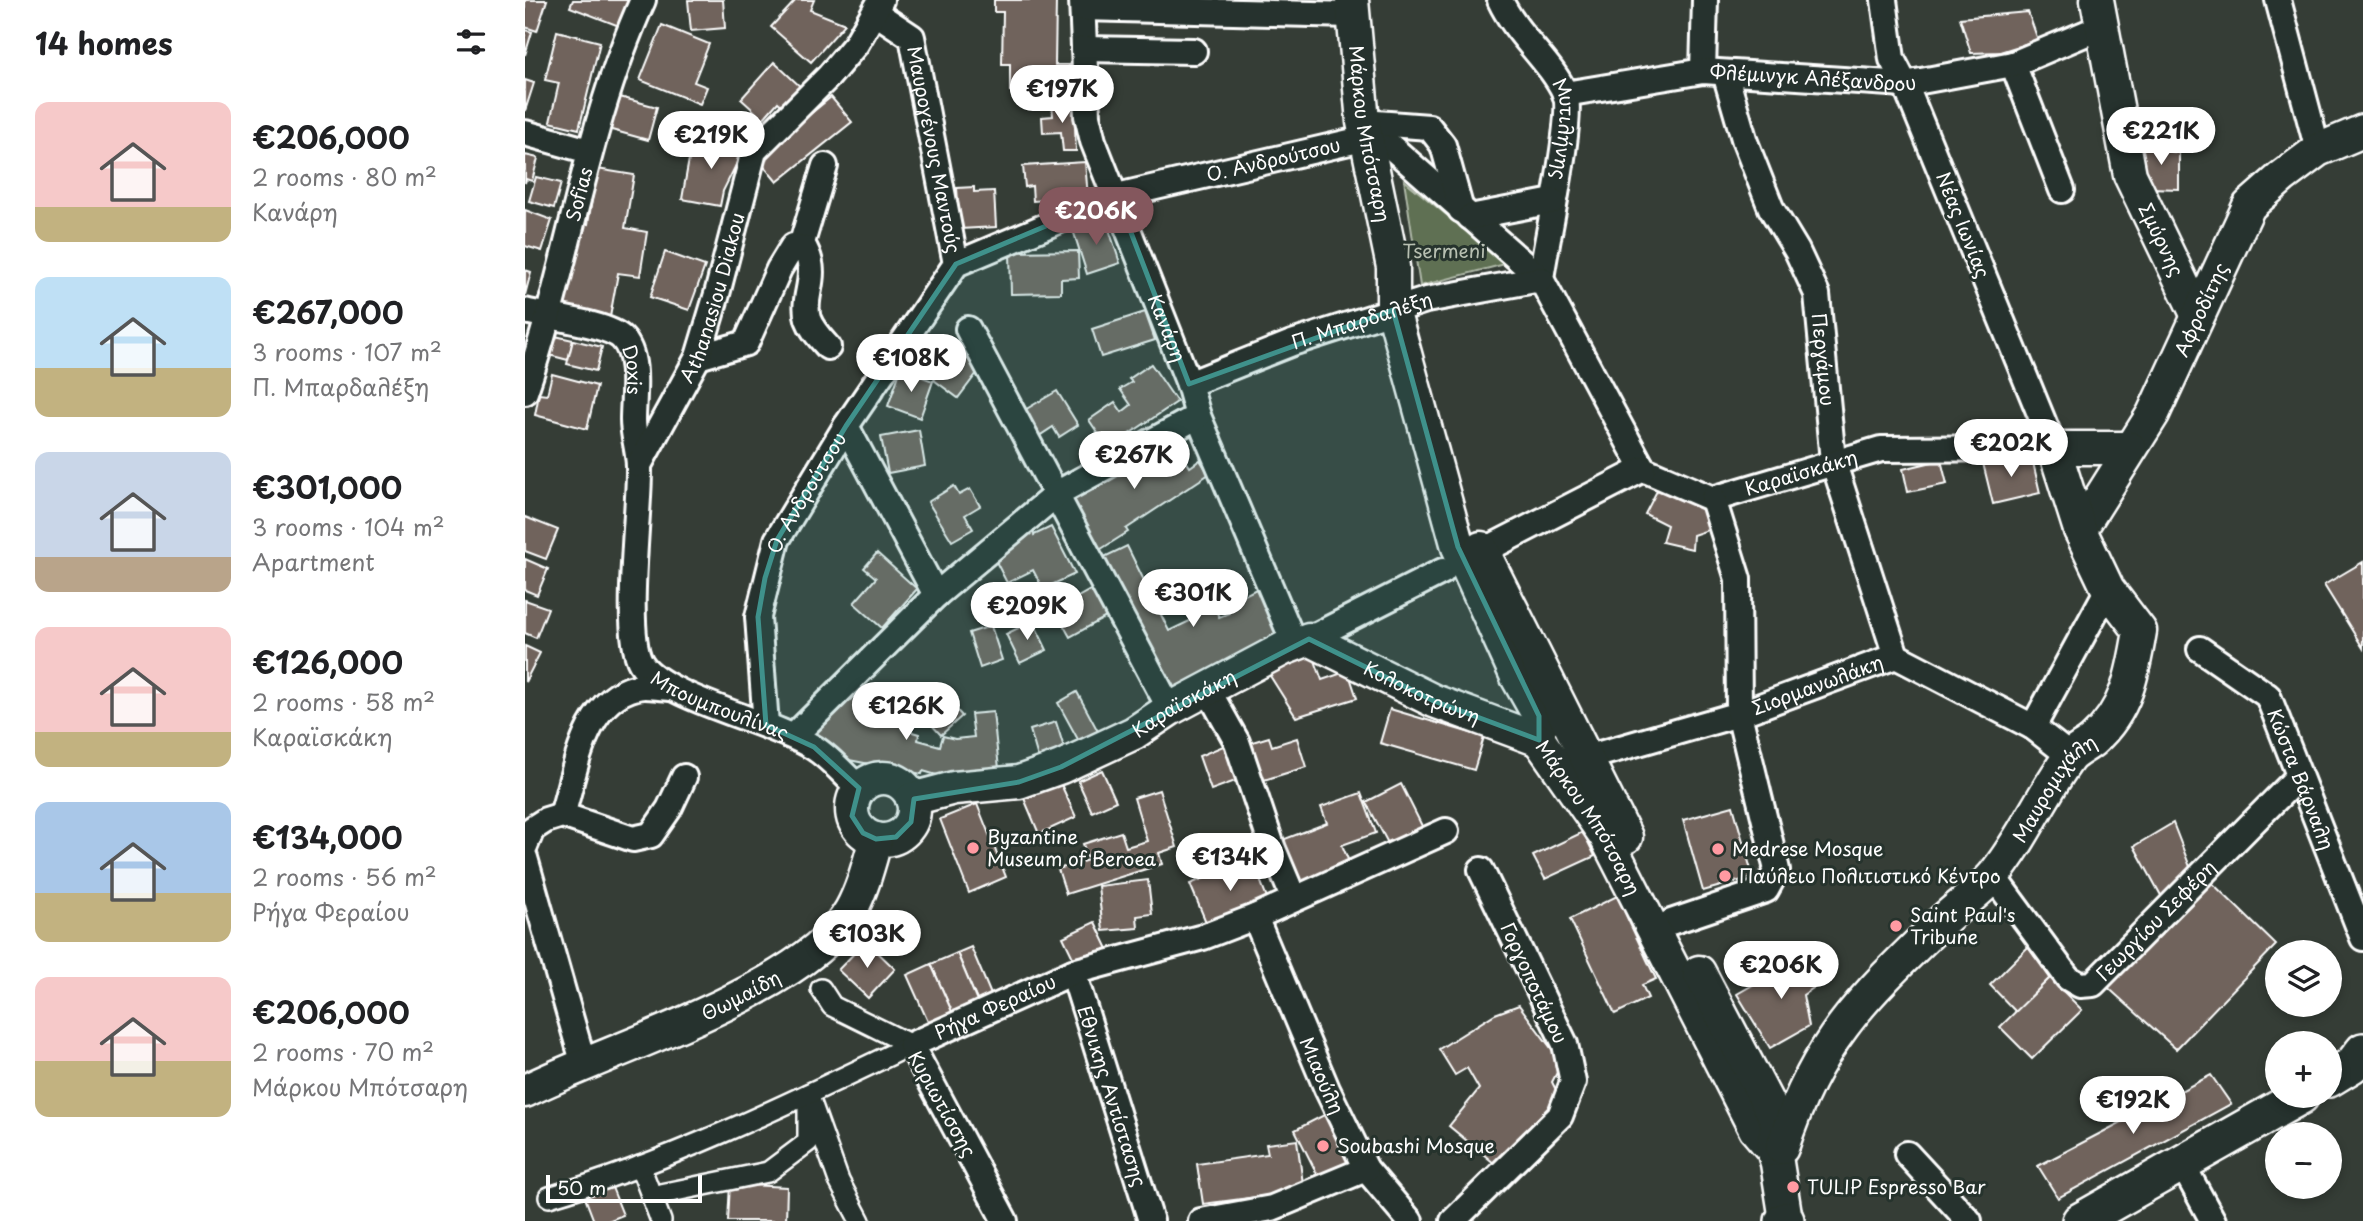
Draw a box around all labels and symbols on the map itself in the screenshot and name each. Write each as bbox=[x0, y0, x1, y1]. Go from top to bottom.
street label: Μαυρογένους Μαντούς bbox=[901, 43, 969, 255]
street label: Μάρκου Μπότσαρη bbox=[1343, 44, 1398, 224]
street label: Φλέμινγκ Αλέξανδρου bbox=[1709, 56, 1918, 97]
pin: €197K bbox=[1013, 66, 1111, 125]
street label: Mυτιλήνης bbox=[1546, 72, 1582, 182]
pin: €221K bbox=[2112, 108, 2210, 167]
pin: €219K bbox=[662, 111, 760, 171]
street label: Ο. Ανδρούτσου bbox=[1203, 130, 1343, 188]
street label: Sofias bbox=[558, 164, 599, 224]
street label: Νέας Ιωνίας bbox=[1930, 167, 1998, 282]
pin: €206K bbox=[1047, 188, 1145, 247]
street label: Σμύρνης bbox=[2133, 198, 2192, 281]
street label: Athanasiou Diakou bbox=[672, 209, 751, 387]
park label: Tsermeni bbox=[1403, 236, 1485, 264]
street label: Αφροδίτης bbox=[2166, 257, 2234, 361]
street label: Π. Μπαρδαλέξη bbox=[1287, 284, 1435, 355]
street label: Κανάρη bbox=[1142, 290, 1194, 366]
street label: Περγάμου bbox=[1806, 311, 1843, 407]
pin: €108K bbox=[862, 334, 960, 394]
street label: Doxis bbox=[616, 341, 649, 395]
pin: €202K bbox=[1962, 420, 2060, 479]
street label: Ο. Ανδρούτσου bbox=[759, 426, 852, 556]
pin: €267K bbox=[1085, 432, 1183, 491]
street label: Καραϊσκάκη bbox=[1741, 442, 1860, 502]
pin: €301K bbox=[1144, 570, 1242, 629]
pin: €209K bbox=[978, 582, 1076, 642]
street label: Σιορμανωλάκη bbox=[1748, 647, 1887, 721]
street label: Κολοκοτρώνη bbox=[1359, 653, 1484, 730]
street label: Καραϊσκάκη bbox=[1126, 661, 1241, 744]
street label: Μπουμπουλίνας bbox=[646, 663, 793, 746]
pin: €126K bbox=[857, 682, 955, 742]
street label: Κώστα Βάρναλη bbox=[2261, 704, 2342, 854]
street label: Μαυρομιχάλη bbox=[2005, 727, 2102, 848]
street label: Μάρκου Μπότσαρη bbox=[1530, 734, 1648, 900]
place label: Byzantine Museum of Beroea bbox=[987, 822, 1156, 872]
pin: €134K bbox=[1181, 834, 1279, 893]
place label: Medrese Mosque bbox=[1732, 834, 1883, 862]
marker: Byzantine Museum of Beroea bbox=[965, 840, 981, 856]
marker: Medrese Mosque bbox=[1710, 841, 1726, 857]
street label: Γεωργίου Σεφέρη bbox=[2089, 853, 2222, 987]
place label: Παύλειο Πολιτιστικό Κέντρο bbox=[1739, 861, 2000, 889]
marker: Παύλειο Πολιτιστικό Κέντρο bbox=[1717, 868, 1733, 884]
place label: Saint Paul's Tribune bbox=[1910, 900, 2015, 950]
pin: €103K bbox=[818, 911, 916, 970]
street label: Γοργοποτάμου bbox=[1495, 918, 1575, 1048]
marker: Saint Paul's Tribune bbox=[1888, 918, 1904, 934]
pin: €206K bbox=[1732, 942, 1830, 1001]
street label: Θωμαίδη bbox=[696, 963, 785, 1027]
street label: Ρήγα Φεραίου bbox=[930, 967, 1060, 1046]
street label: Εθνικης Αντίστασης bbox=[1071, 1002, 1154, 1190]
street label: Μιαούλη bbox=[1294, 1032, 1352, 1118]
street label: Κυριωτίσσης bbox=[902, 1045, 984, 1162]
pin: €192K bbox=[2084, 1076, 2182, 1136]
place label: Soubashi Mosque bbox=[1337, 1131, 1495, 1159]
marker: Soubashi Mosque bbox=[1315, 1138, 1331, 1154]
scale bar bbox=[546, 1172, 702, 1204]
place label: TULIP Espresso Bar bbox=[1807, 1172, 1986, 1200]
marker: TULIP Espresso Bar bbox=[1785, 1179, 1801, 1195]

